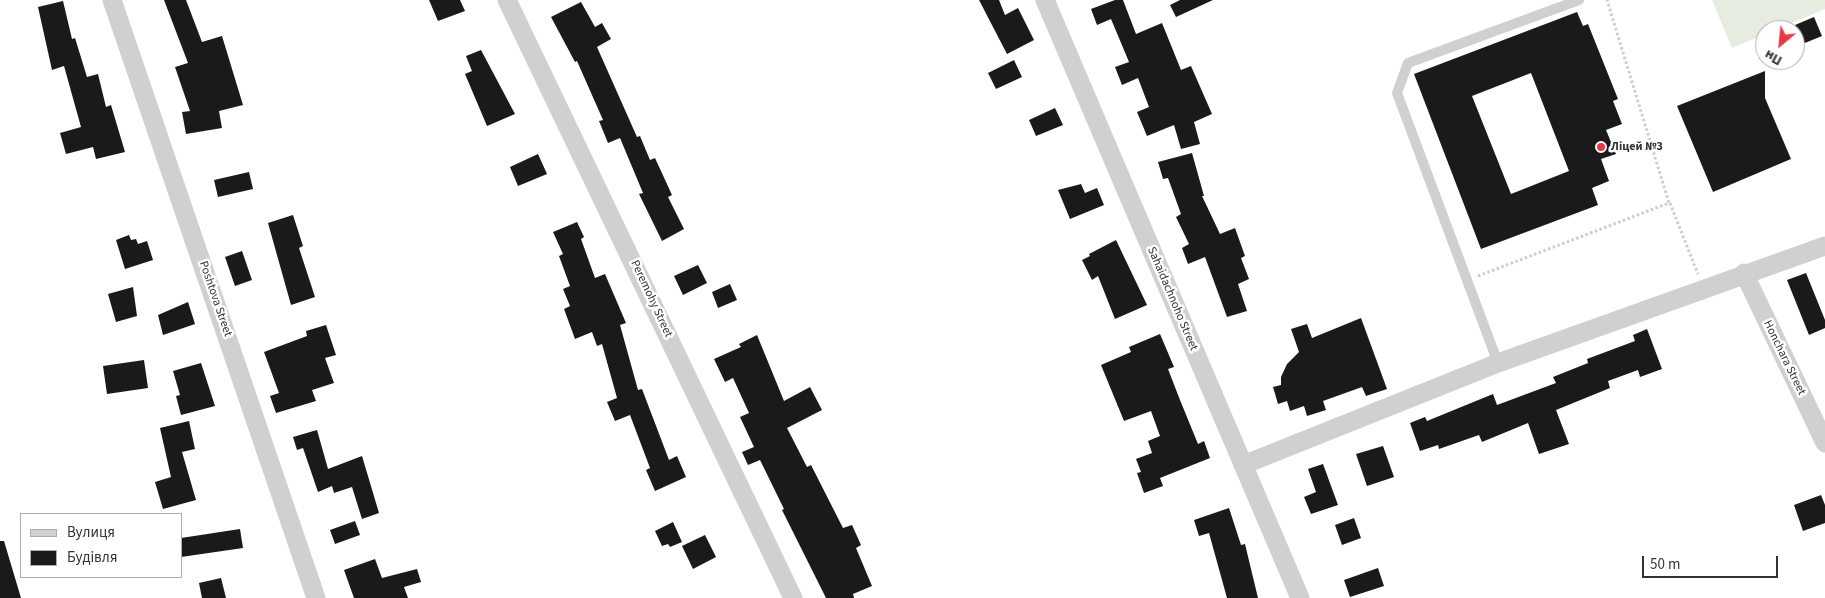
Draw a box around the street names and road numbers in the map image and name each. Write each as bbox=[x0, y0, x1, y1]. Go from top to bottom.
street label: Sahaidachnoho Street bbox=[1144, 245, 1200, 353]
street label: Peremohy Street bbox=[627, 258, 675, 340]
street label: Poshtova Street bbox=[195, 259, 235, 339]
street label: Honchara Street bbox=[1760, 318, 1808, 398]

